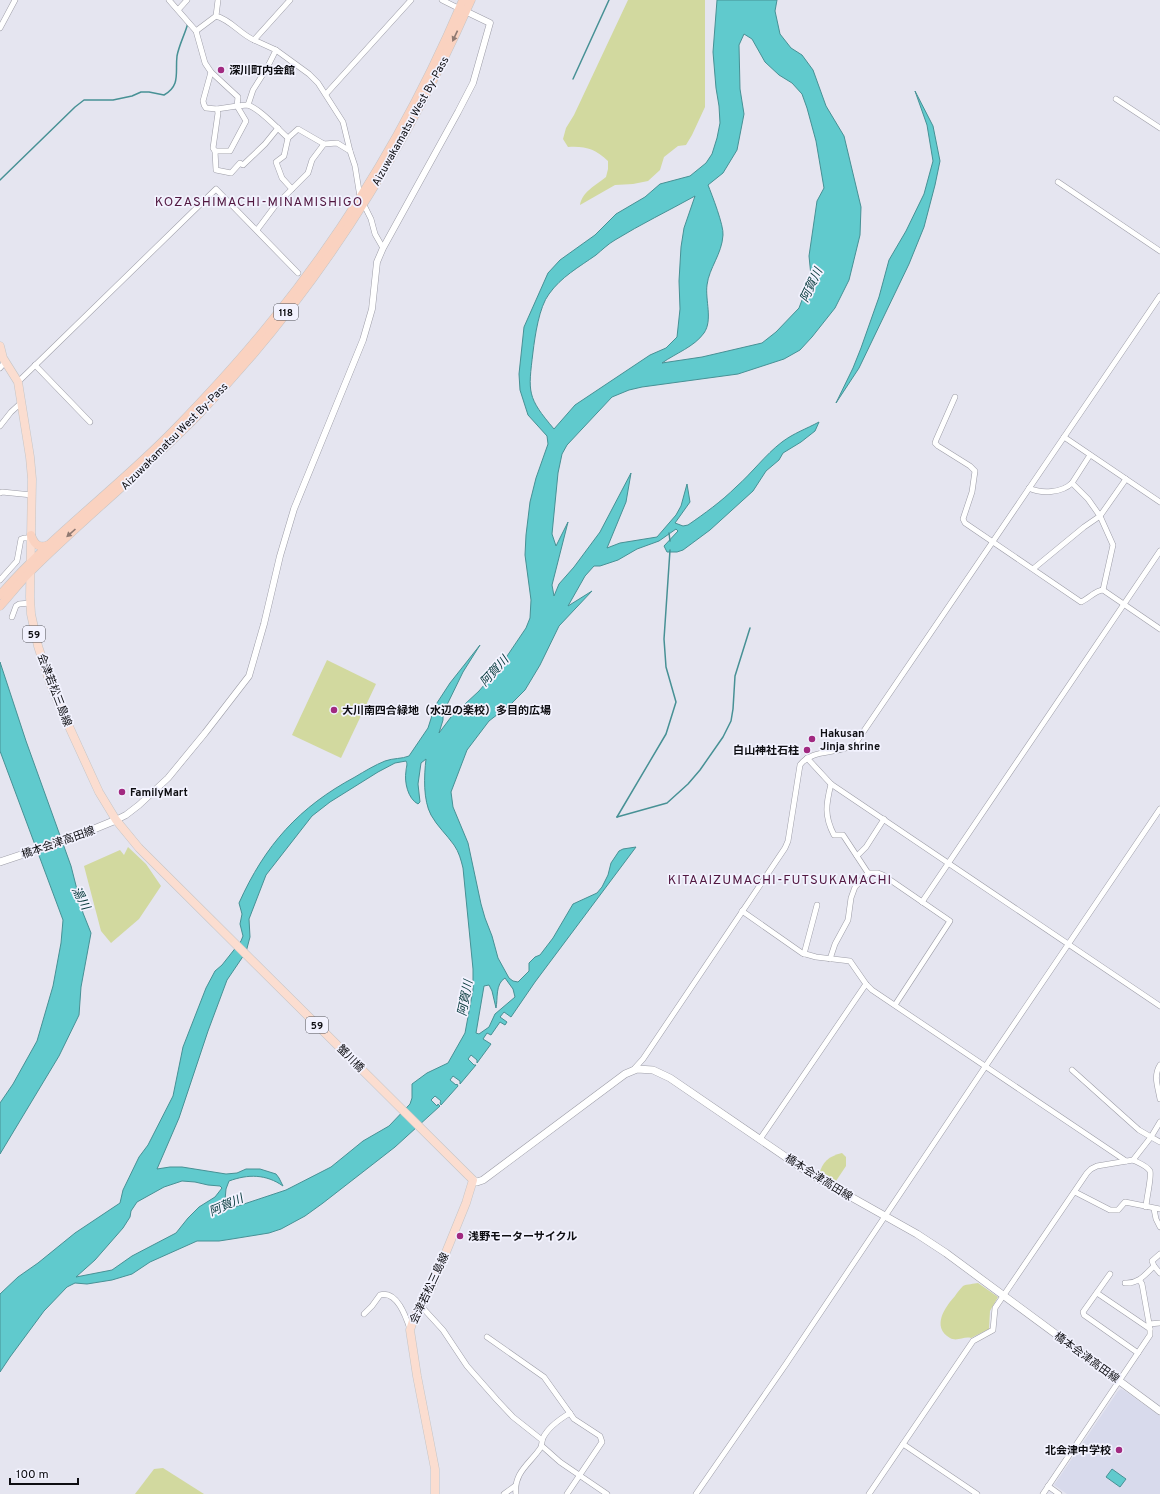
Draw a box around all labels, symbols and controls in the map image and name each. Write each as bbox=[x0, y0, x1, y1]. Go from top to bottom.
one-way arrow bbox=[452, 30, 458, 41]
street label: Aizuwakamatsu West By-Pass bbox=[369, 54, 452, 189]
place label: 深川町内会館 bbox=[229, 64, 295, 78]
marker: 深川町内会館 bbox=[216, 65, 226, 75]
district label: KOZASHIMACHI-MINAMISHIGO bbox=[155, 195, 363, 211]
water label: 阿賀川 bbox=[797, 264, 828, 305]
road number: 118 bbox=[274, 304, 298, 320]
street label: Aizuwakamatsu West By-Pass bbox=[118, 380, 231, 493]
one-way arrow bbox=[66, 529, 77, 538]
road number: 59 bbox=[23, 626, 45, 642]
water label: 阿賀川 bbox=[477, 651, 514, 690]
street label: 会津若松三島線 bbox=[34, 652, 74, 729]
place label: 大川南四合緑地（水辺の楽校）多目的広場 bbox=[342, 704, 551, 718]
marker: 大川南四合緑地（水辺の楽校）多目的広場 bbox=[329, 705, 339, 715]
place label: Hakusan Jinja shrine bbox=[820, 727, 880, 754]
marker: Hakusan Jinja shrine bbox=[807, 734, 817, 744]
place label: 白山神社石柱 bbox=[733, 744, 799, 758]
marker: 白山神社石柱 bbox=[802, 745, 812, 755]
place label: FamilyMart bbox=[130, 786, 188, 800]
marker: FamilyMart bbox=[117, 787, 127, 797]
street label: 橋本会津高田線 bbox=[20, 824, 97, 862]
district label: KITAAIZUMACHI-FUTSUKAMACHI bbox=[668, 873, 892, 889]
water label: 湯川 bbox=[67, 884, 94, 915]
water label: 阿賀川 bbox=[455, 977, 478, 1017]
road number: 59 bbox=[306, 1017, 328, 1033]
street label: 蟹川橋 bbox=[334, 1042, 367, 1075]
street label: 橋本会津高田線 bbox=[782, 1152, 855, 1204]
water label: 阿賀川 bbox=[207, 1190, 248, 1221]
place label: 浅野モーターサイクル bbox=[468, 1230, 577, 1244]
marker: 浅野モーターサイクル bbox=[455, 1231, 465, 1241]
street label: 会津若松三島線 bbox=[407, 1251, 453, 1326]
street label: 橋本会津高田線 bbox=[1051, 1330, 1122, 1386]
place label: 北会津中学校 bbox=[1045, 1444, 1111, 1458]
marker: 北会津中学校 bbox=[1114, 1445, 1124, 1455]
scale bar bbox=[10, 1460, 78, 1486]
text: 100 m bbox=[16, 1467, 49, 1483]

